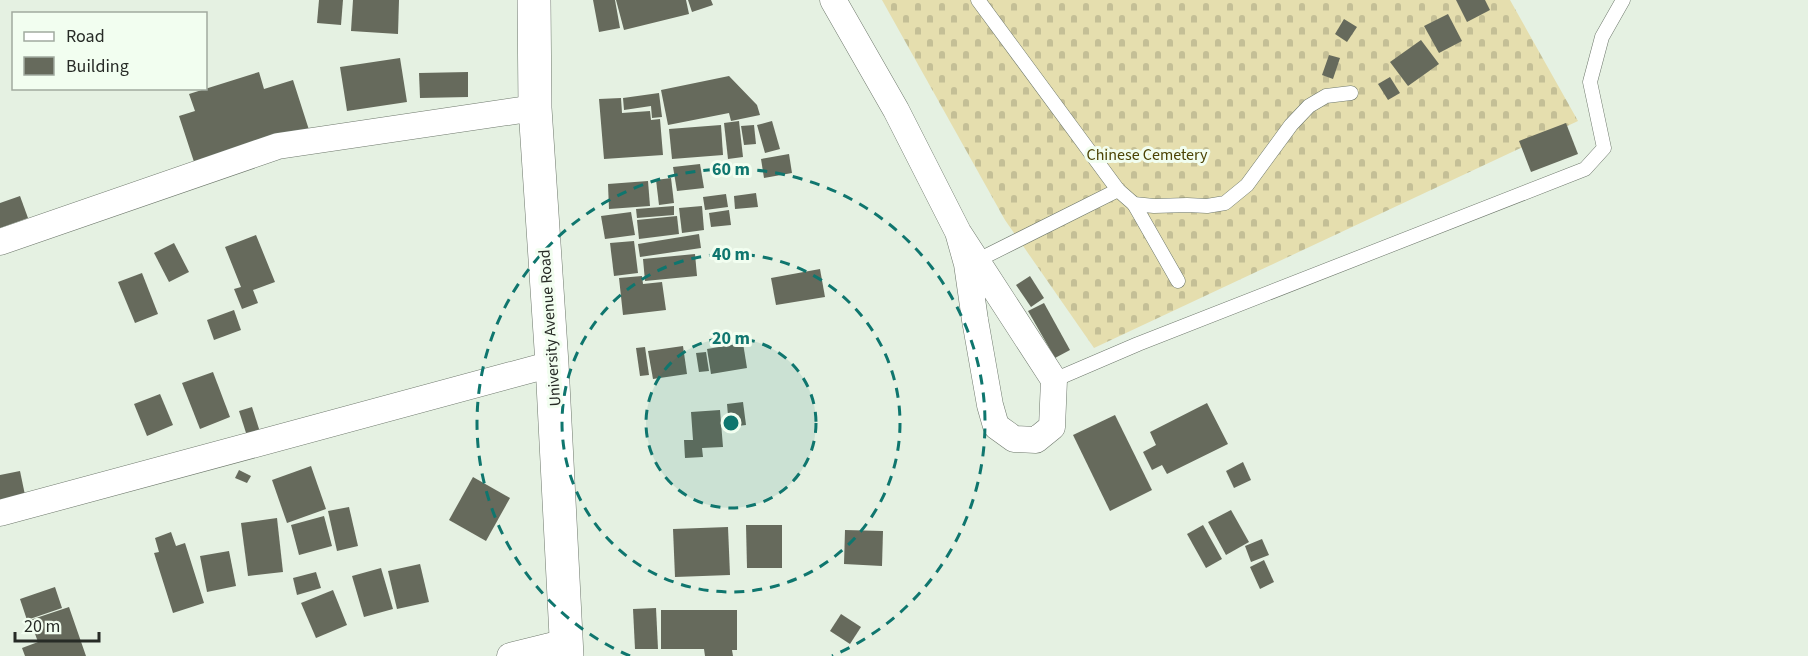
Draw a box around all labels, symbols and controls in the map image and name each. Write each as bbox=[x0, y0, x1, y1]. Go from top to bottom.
legend bbox=[12, 12, 207, 90]
text: Road bbox=[66, 24, 105, 49]
text: Building bbox=[66, 54, 129, 79]
park label: Chinese Cemetery bbox=[1087, 144, 1208, 166]
text: 60 m bbox=[712, 157, 750, 182]
text: 40 m bbox=[712, 242, 750, 267]
street label: University Avenue Road bbox=[534, 249, 566, 407]
text: 20 m bbox=[712, 326, 750, 351]
centre of rings bbox=[721, 413, 741, 433]
scale bar bbox=[15, 605, 99, 643]
text: 20 m bbox=[24, 614, 60, 639]

